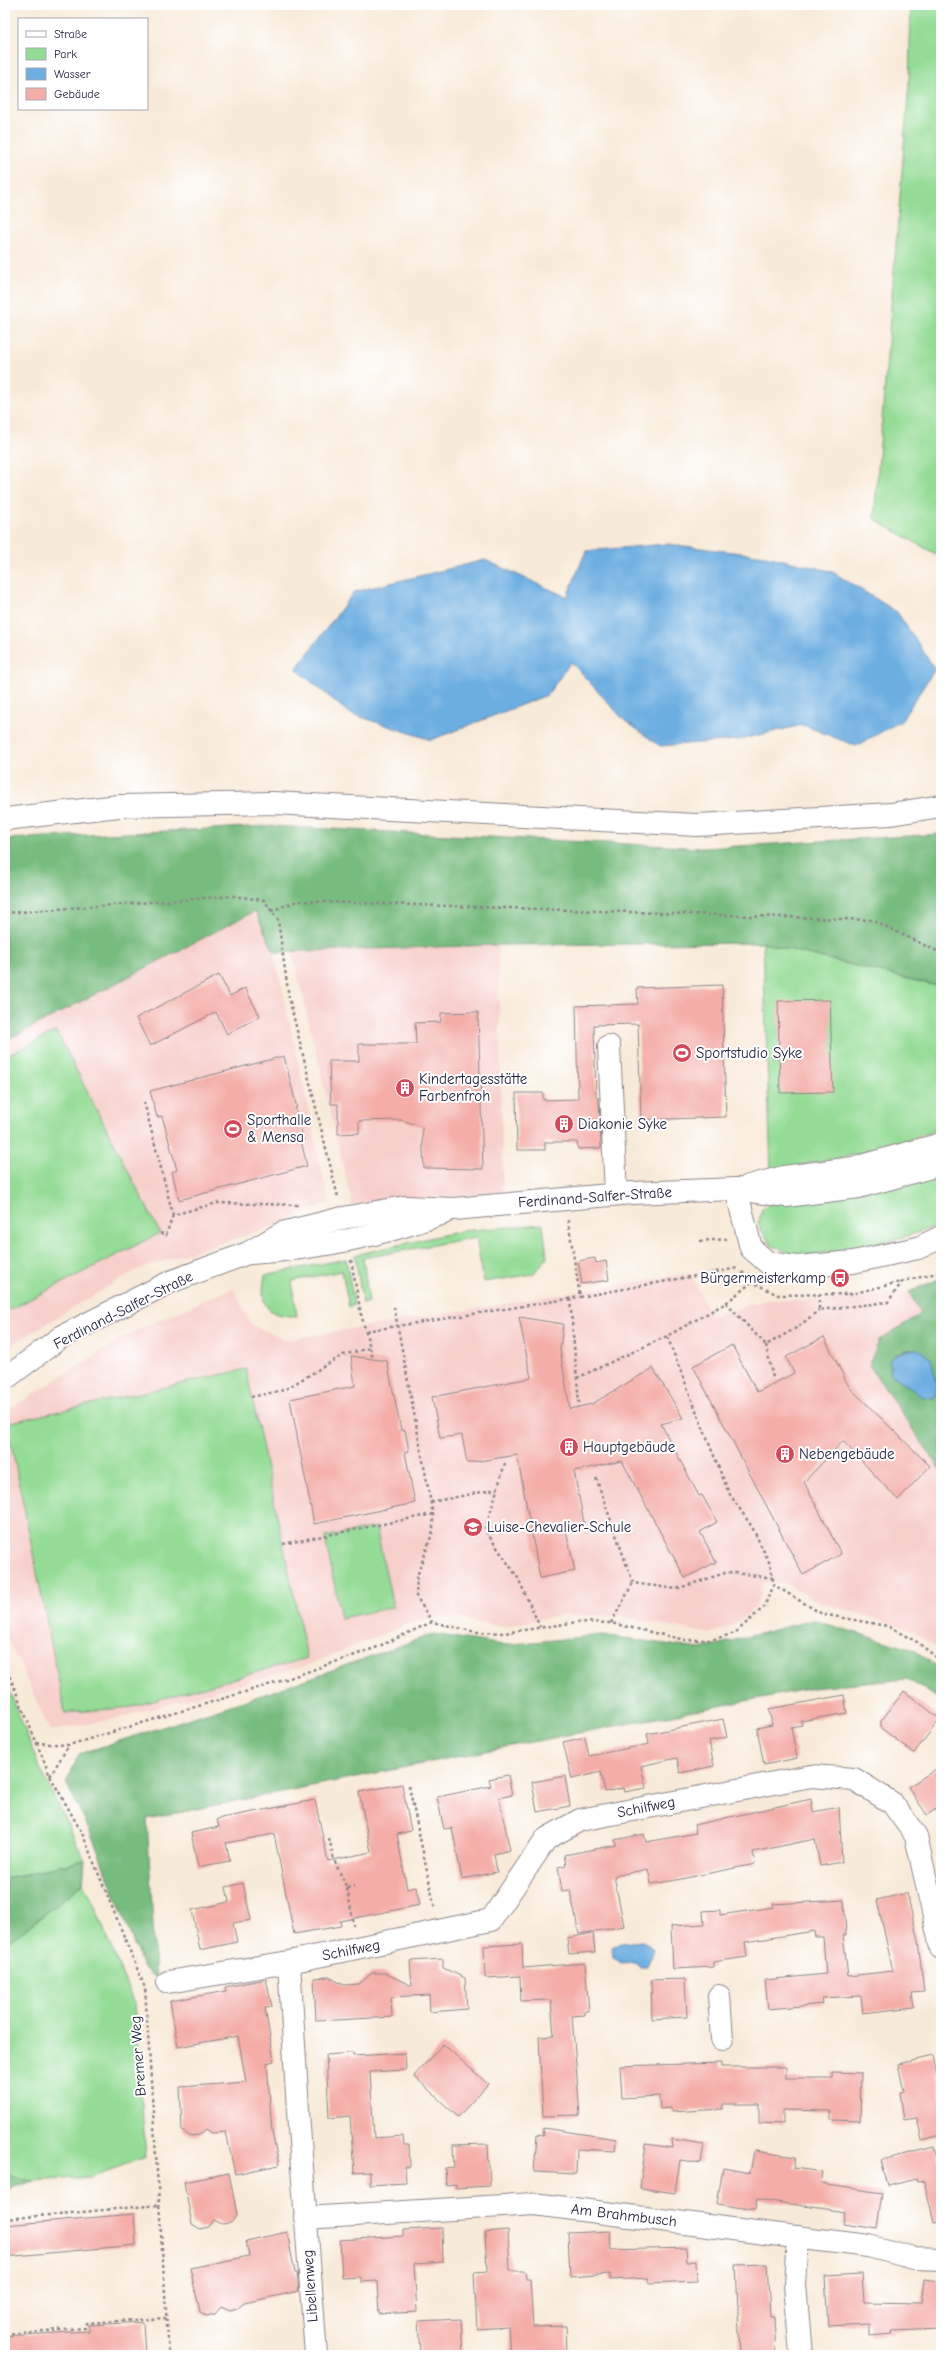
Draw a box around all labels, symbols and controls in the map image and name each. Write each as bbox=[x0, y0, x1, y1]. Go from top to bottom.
legend bbox=[18, 18, 148, 110]
text: Straße bbox=[54, 27, 87, 41]
text: Park bbox=[54, 47, 77, 61]
text: Wasser bbox=[54, 67, 91, 81]
text: Gebäude bbox=[54, 87, 100, 101]
sports icon: Sportstudio Syke bbox=[671, 1042, 693, 1064]
place label: Sportstudio Syke bbox=[696, 1044, 803, 1062]
place label: Kindertagesstätte Farbenfroh bbox=[419, 1070, 528, 1105]
building icon: Kindertagesstätte Farbenfroh bbox=[394, 1077, 416, 1099]
place label: Sporthalle & Mensa bbox=[247, 1111, 312, 1146]
building icon: Diakonie Syke bbox=[553, 1113, 575, 1135]
place label: Diakonie Syke bbox=[578, 1115, 668, 1133]
sports icon: Sporthalle & Mensa bbox=[222, 1118, 244, 1140]
street label: Ferdinand-Salfer-Straße bbox=[518, 1183, 673, 1211]
street label: Ferdinand-Salfer-Straße bbox=[50, 1267, 196, 1353]
bus stop icon: Bürgermeisterkamp bbox=[829, 1267, 851, 1289]
place label: Bürgermeisterkamp bbox=[700, 1269, 826, 1287]
building icon: Hauptgebäude bbox=[558, 1436, 580, 1458]
place label: Hauptgebäude bbox=[583, 1438, 676, 1456]
building icon: Nebengebäude bbox=[774, 1443, 796, 1465]
place label: Nebengebäude bbox=[799, 1445, 895, 1463]
school or university icon: Luise-Chevalier-Schule bbox=[462, 1516, 484, 1538]
place label: Luise-Chevalier-Schule bbox=[487, 1518, 632, 1536]
street label: Schilfweg bbox=[616, 1793, 676, 1821]
street label: Schilfweg bbox=[321, 1936, 381, 1964]
street label: Bremer Weg bbox=[126, 2015, 150, 2097]
street label: Am Brahmbusch bbox=[570, 2200, 678, 2230]
street label: Libellenweg bbox=[298, 2249, 322, 2323]

